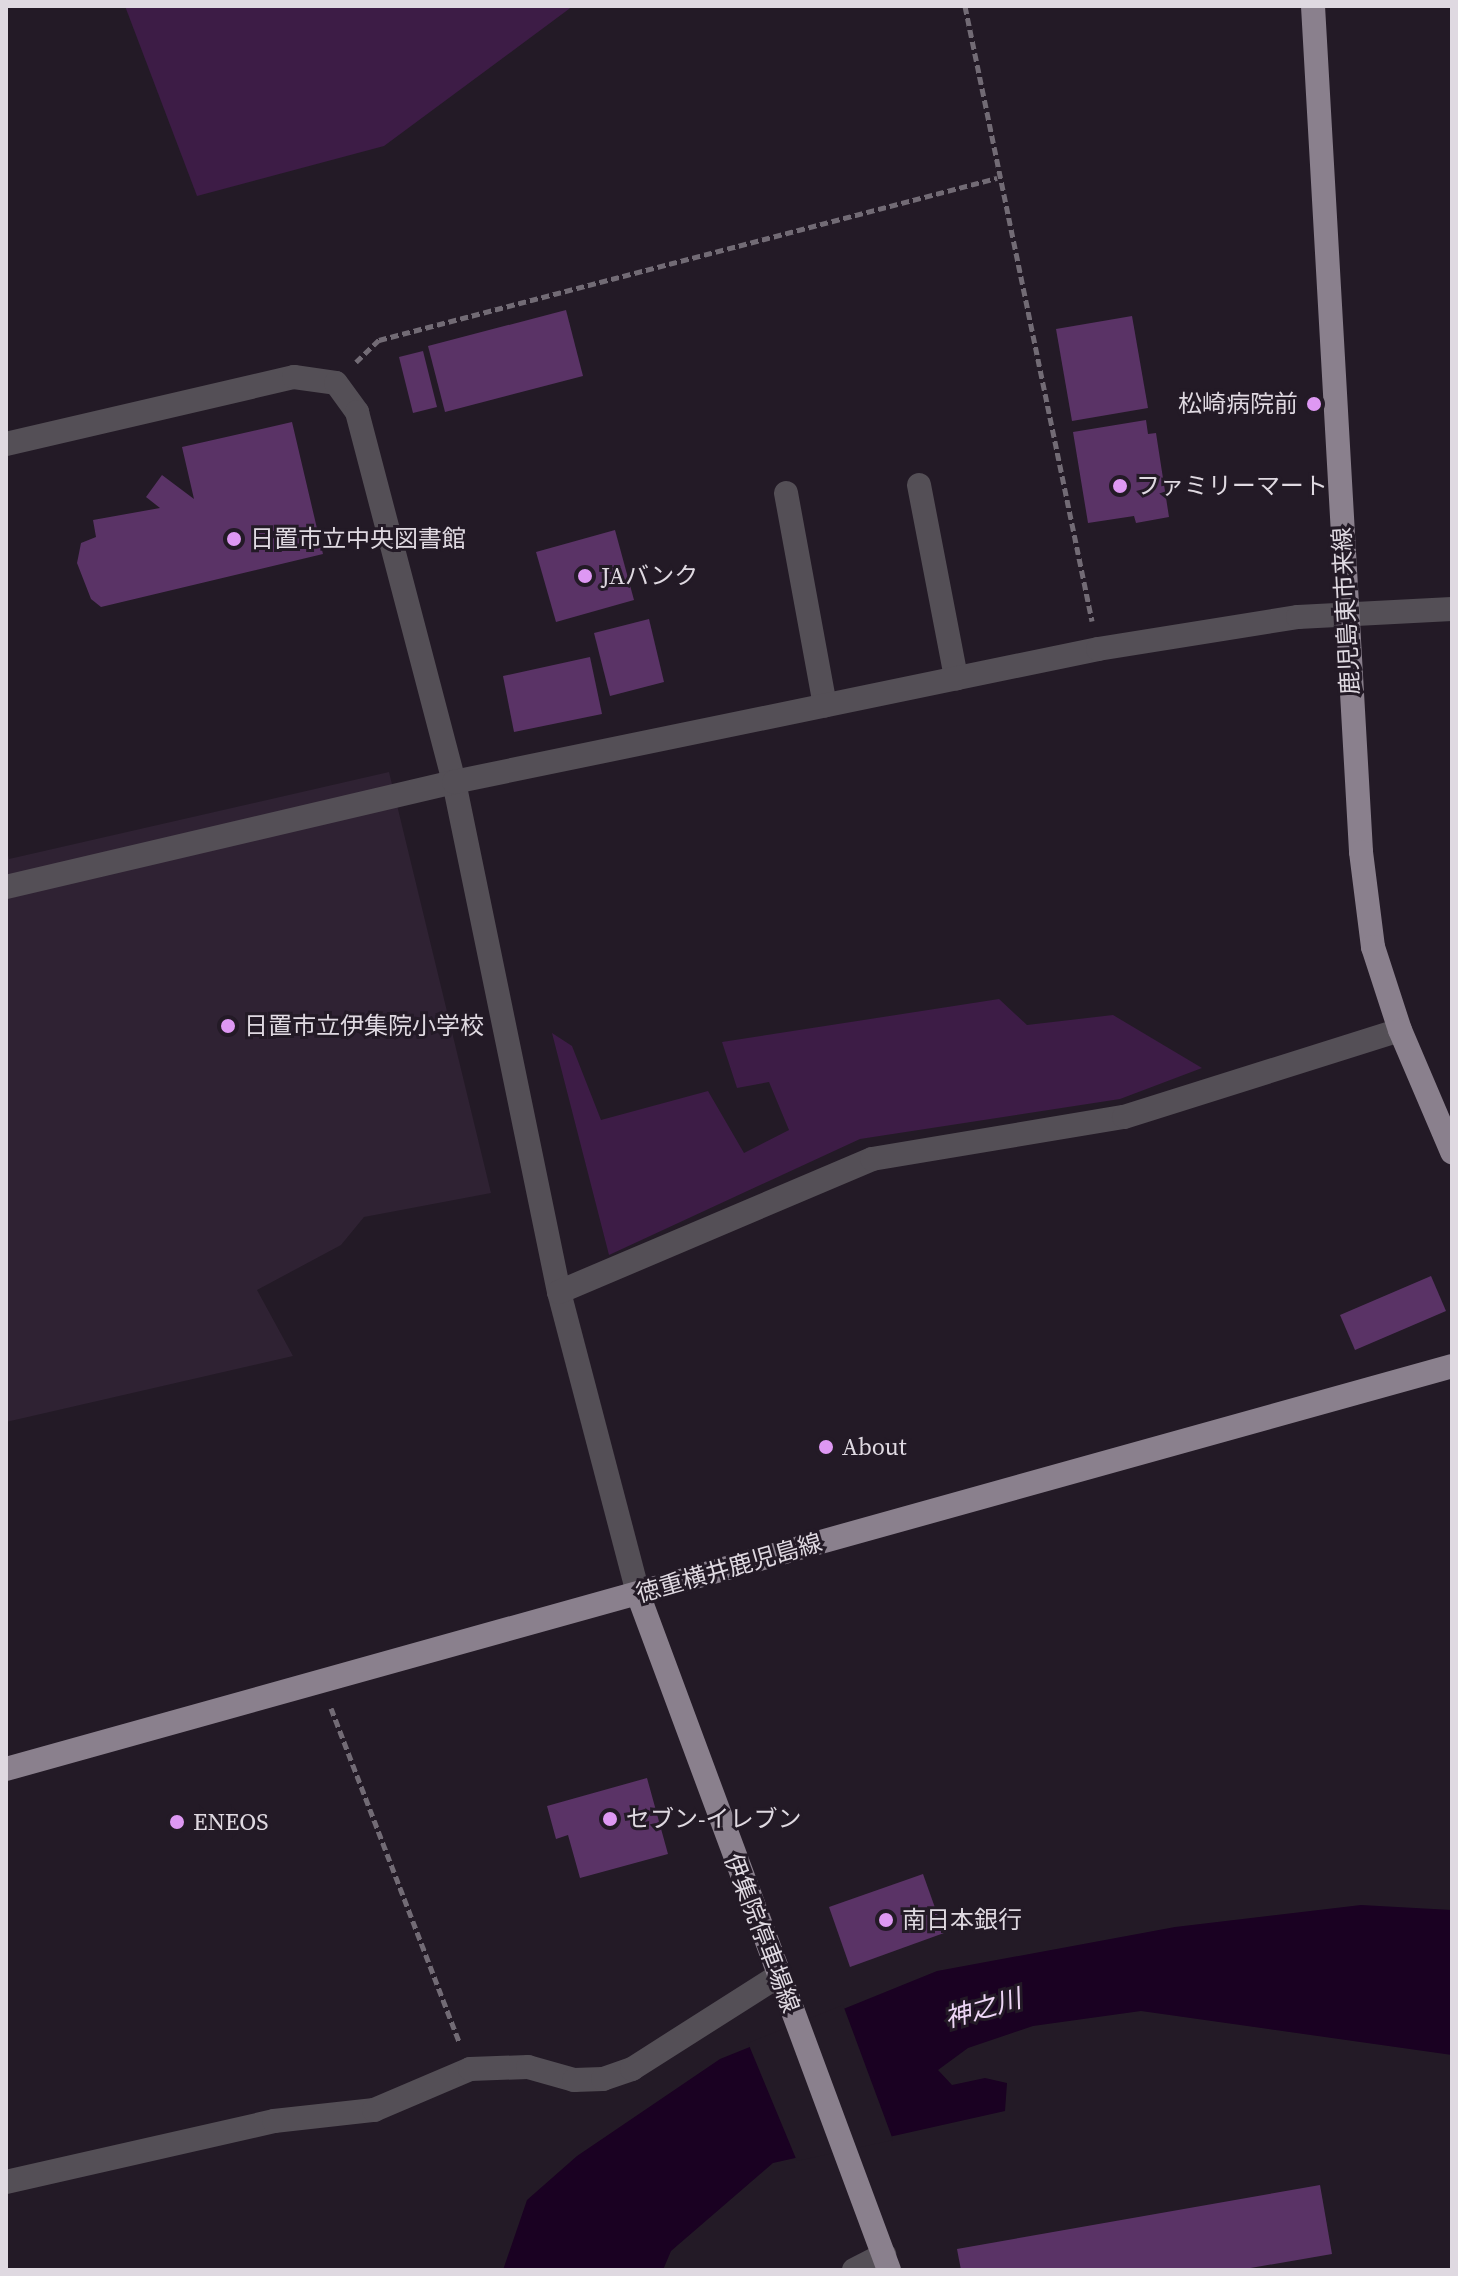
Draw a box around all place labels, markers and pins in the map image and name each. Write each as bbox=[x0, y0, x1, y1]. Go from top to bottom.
place label: 松崎病院前 bbox=[1178, 390, 1298, 418]
marker: 松崎病院前 bbox=[1305, 395, 1323, 413]
place label: ファミリーマート bbox=[1136, 472, 1328, 500]
marker: ファミリーマート bbox=[1111, 477, 1129, 495]
place label: 日置市立中央図書館 bbox=[250, 525, 466, 553]
marker: 日置市立中央図書館 bbox=[225, 530, 243, 548]
place label: JAバンク bbox=[601, 562, 697, 590]
marker: JAバンク bbox=[576, 567, 594, 585]
place label: 日置市立伊集院小学校 bbox=[244, 1012, 484, 1040]
marker: 日置市立伊集院小学校 bbox=[219, 1017, 237, 1035]
place label: About bbox=[842, 1433, 907, 1461]
marker: About bbox=[817, 1438, 835, 1456]
place label: セブン-イレブン bbox=[626, 1805, 801, 1833]
place label: ENEOS bbox=[193, 1808, 269, 1836]
marker: セブン-イレブン bbox=[601, 1810, 619, 1828]
marker: ENEOS bbox=[168, 1813, 186, 1831]
place label: 南日本銀行 bbox=[902, 1906, 1022, 1934]
marker: 南日本銀行 bbox=[877, 1911, 895, 1929]

